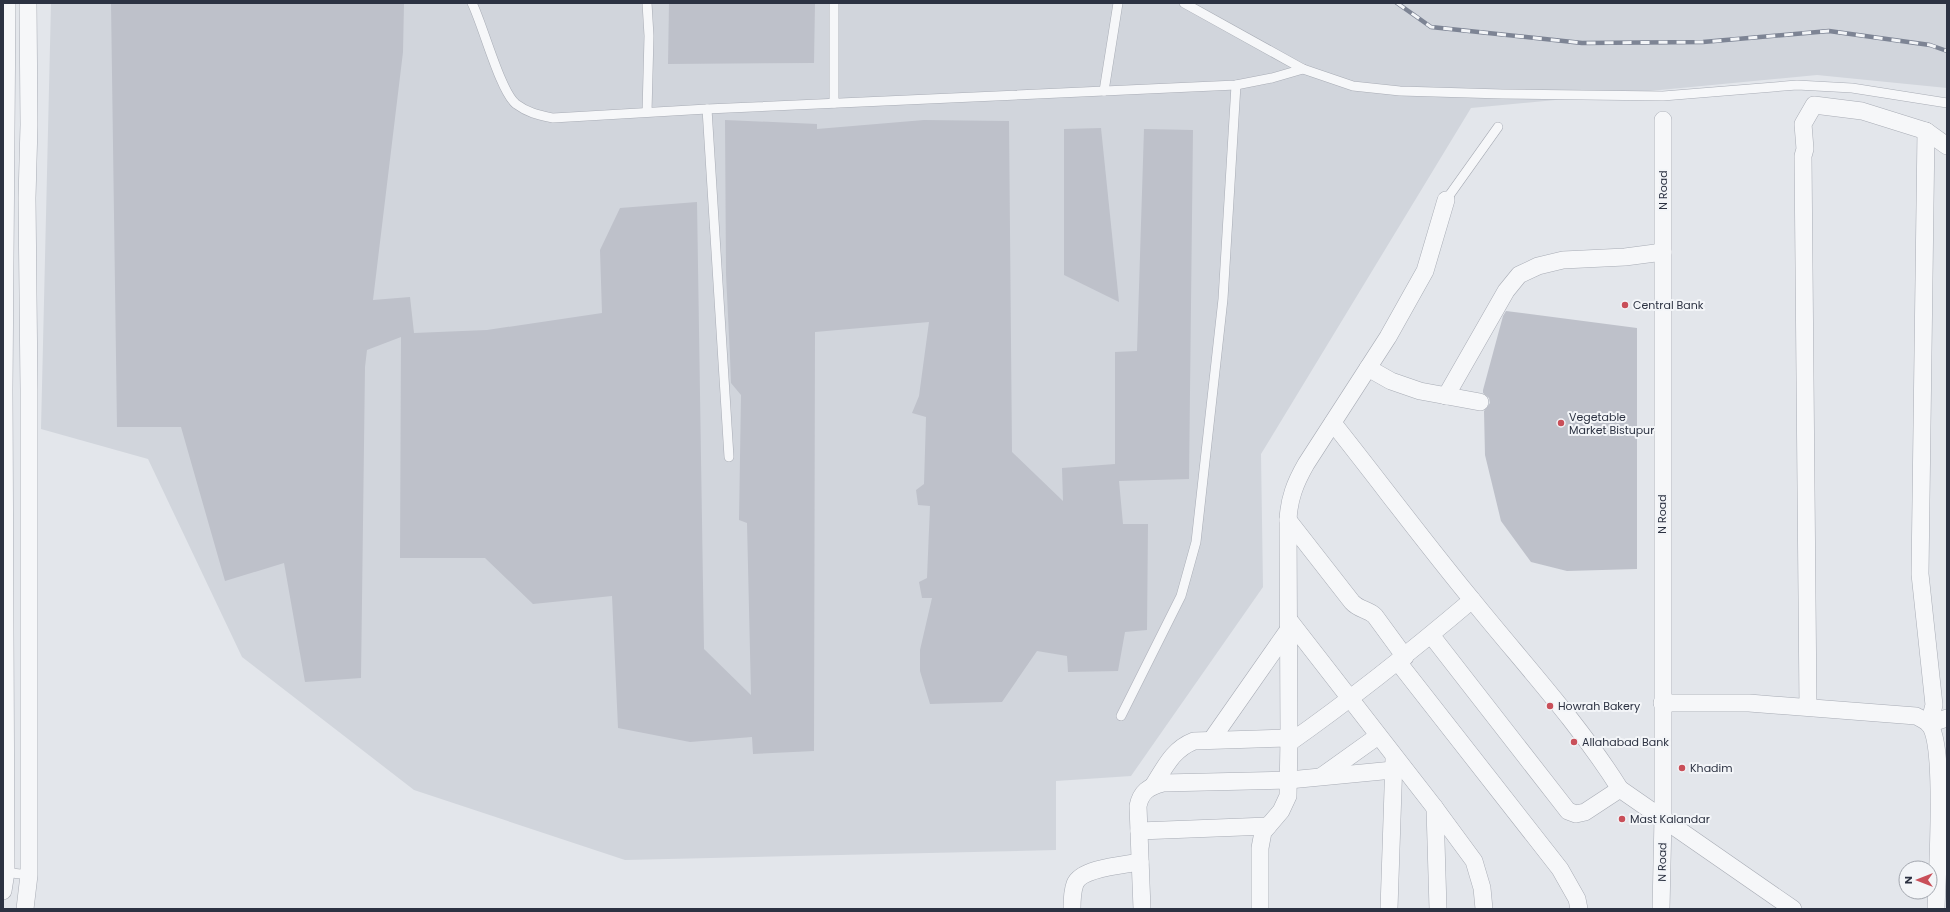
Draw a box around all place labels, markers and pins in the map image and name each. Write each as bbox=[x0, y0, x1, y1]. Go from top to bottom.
place label: Central Bank bbox=[1633, 297, 1704, 313]
marker: Central Bank bbox=[1620, 300, 1630, 310]
place label: Vegetable Market Bistupur bbox=[1569, 409, 1654, 438]
marker: Vegetable Market Bistupur bbox=[1556, 418, 1566, 428]
place label: Howrah Bakery bbox=[1558, 698, 1641, 714]
marker: Howrah Bakery bbox=[1545, 701, 1555, 711]
place label: Allahabad Bank bbox=[1582, 734, 1669, 750]
marker: Allahabad Bank bbox=[1569, 737, 1579, 747]
place label: Khadim bbox=[1690, 760, 1733, 776]
marker: Khadim bbox=[1677, 763, 1687, 773]
place label: Mast Kalandar bbox=[1630, 811, 1710, 827]
marker: Mast Kalandar bbox=[1617, 814, 1627, 824]

